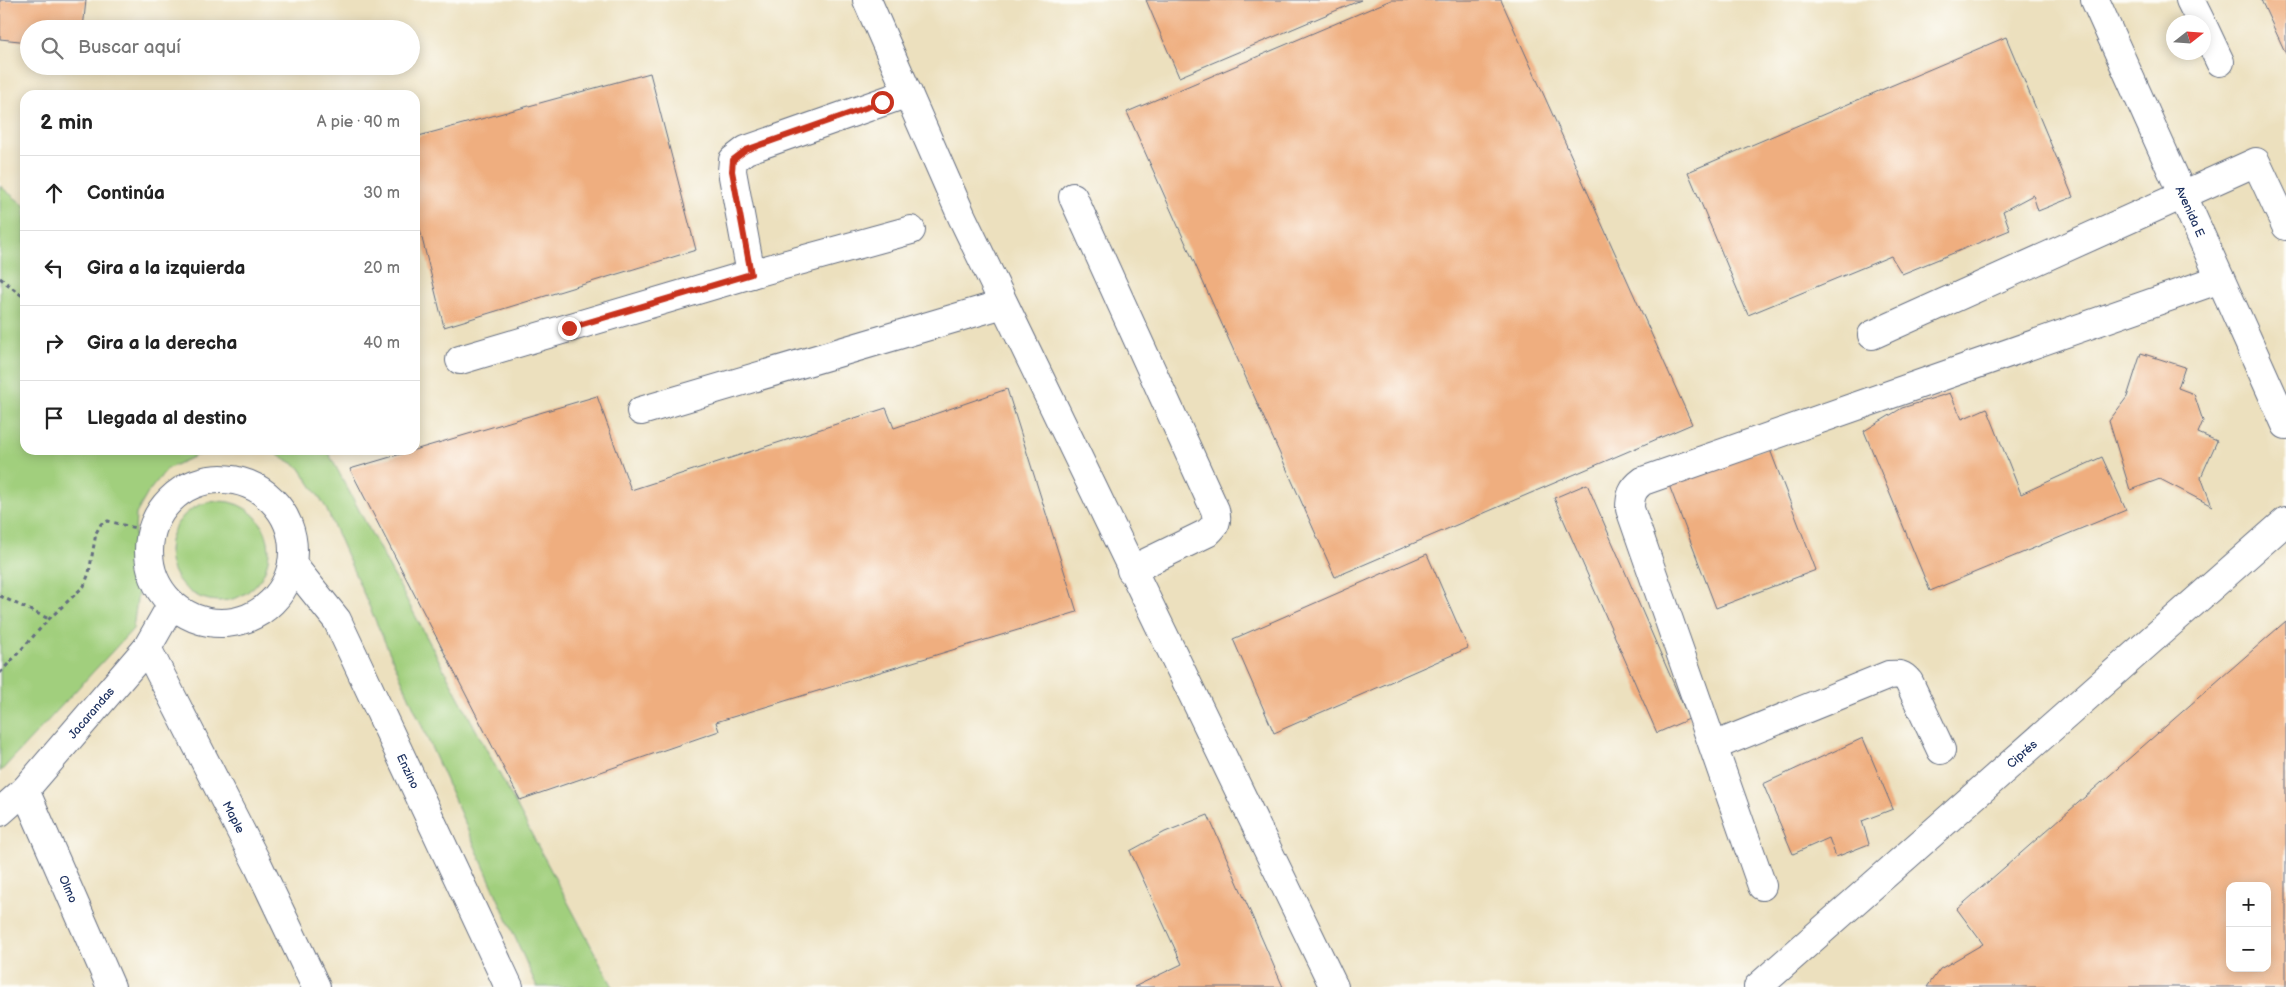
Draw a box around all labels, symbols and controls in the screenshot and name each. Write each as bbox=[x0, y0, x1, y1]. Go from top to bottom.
north arrow bbox=[2166, 15, 2211, 60]
search box bbox=[20, 20, 420, 75]
icon: search bbox=[38, 34, 66, 62]
text: Buscar aquí bbox=[78, 36, 181, 59]
route start bbox=[871, 91, 894, 114]
text: 2 min bbox=[40, 110, 93, 135]
text: A pie · 90 m bbox=[317, 113, 400, 132]
icon: ahead bbox=[40, 179, 68, 207]
text: Continúa bbox=[87, 182, 165, 205]
text: 30 m bbox=[363, 184, 400, 203]
street label: Avenida E bbox=[2172, 184, 2208, 239]
icon: left bbox=[40, 254, 68, 282]
text: Gira a la izquierda bbox=[87, 257, 245, 280]
text: 20 m bbox=[364, 259, 400, 278]
route end bbox=[558, 317, 581, 340]
icon: right bbox=[40, 329, 68, 357]
text: Gira a la derecha bbox=[87, 332, 237, 355]
text: 40 m bbox=[363, 334, 400, 353]
icon: arrive bbox=[40, 404, 68, 432]
text: Llegada al destino bbox=[87, 407, 247, 430]
street label: Jacarandas bbox=[65, 684, 118, 742]
street label: Ciprés bbox=[2004, 737, 2040, 771]
street label: Enzino bbox=[393, 751, 423, 791]
street label: Maple bbox=[219, 799, 248, 836]
street label: Olmo bbox=[56, 873, 81, 905]
map controls bbox=[2226, 882, 2271, 972]
button: + bbox=[2226, 882, 2271, 927]
button: − bbox=[2226, 927, 2271, 972]

